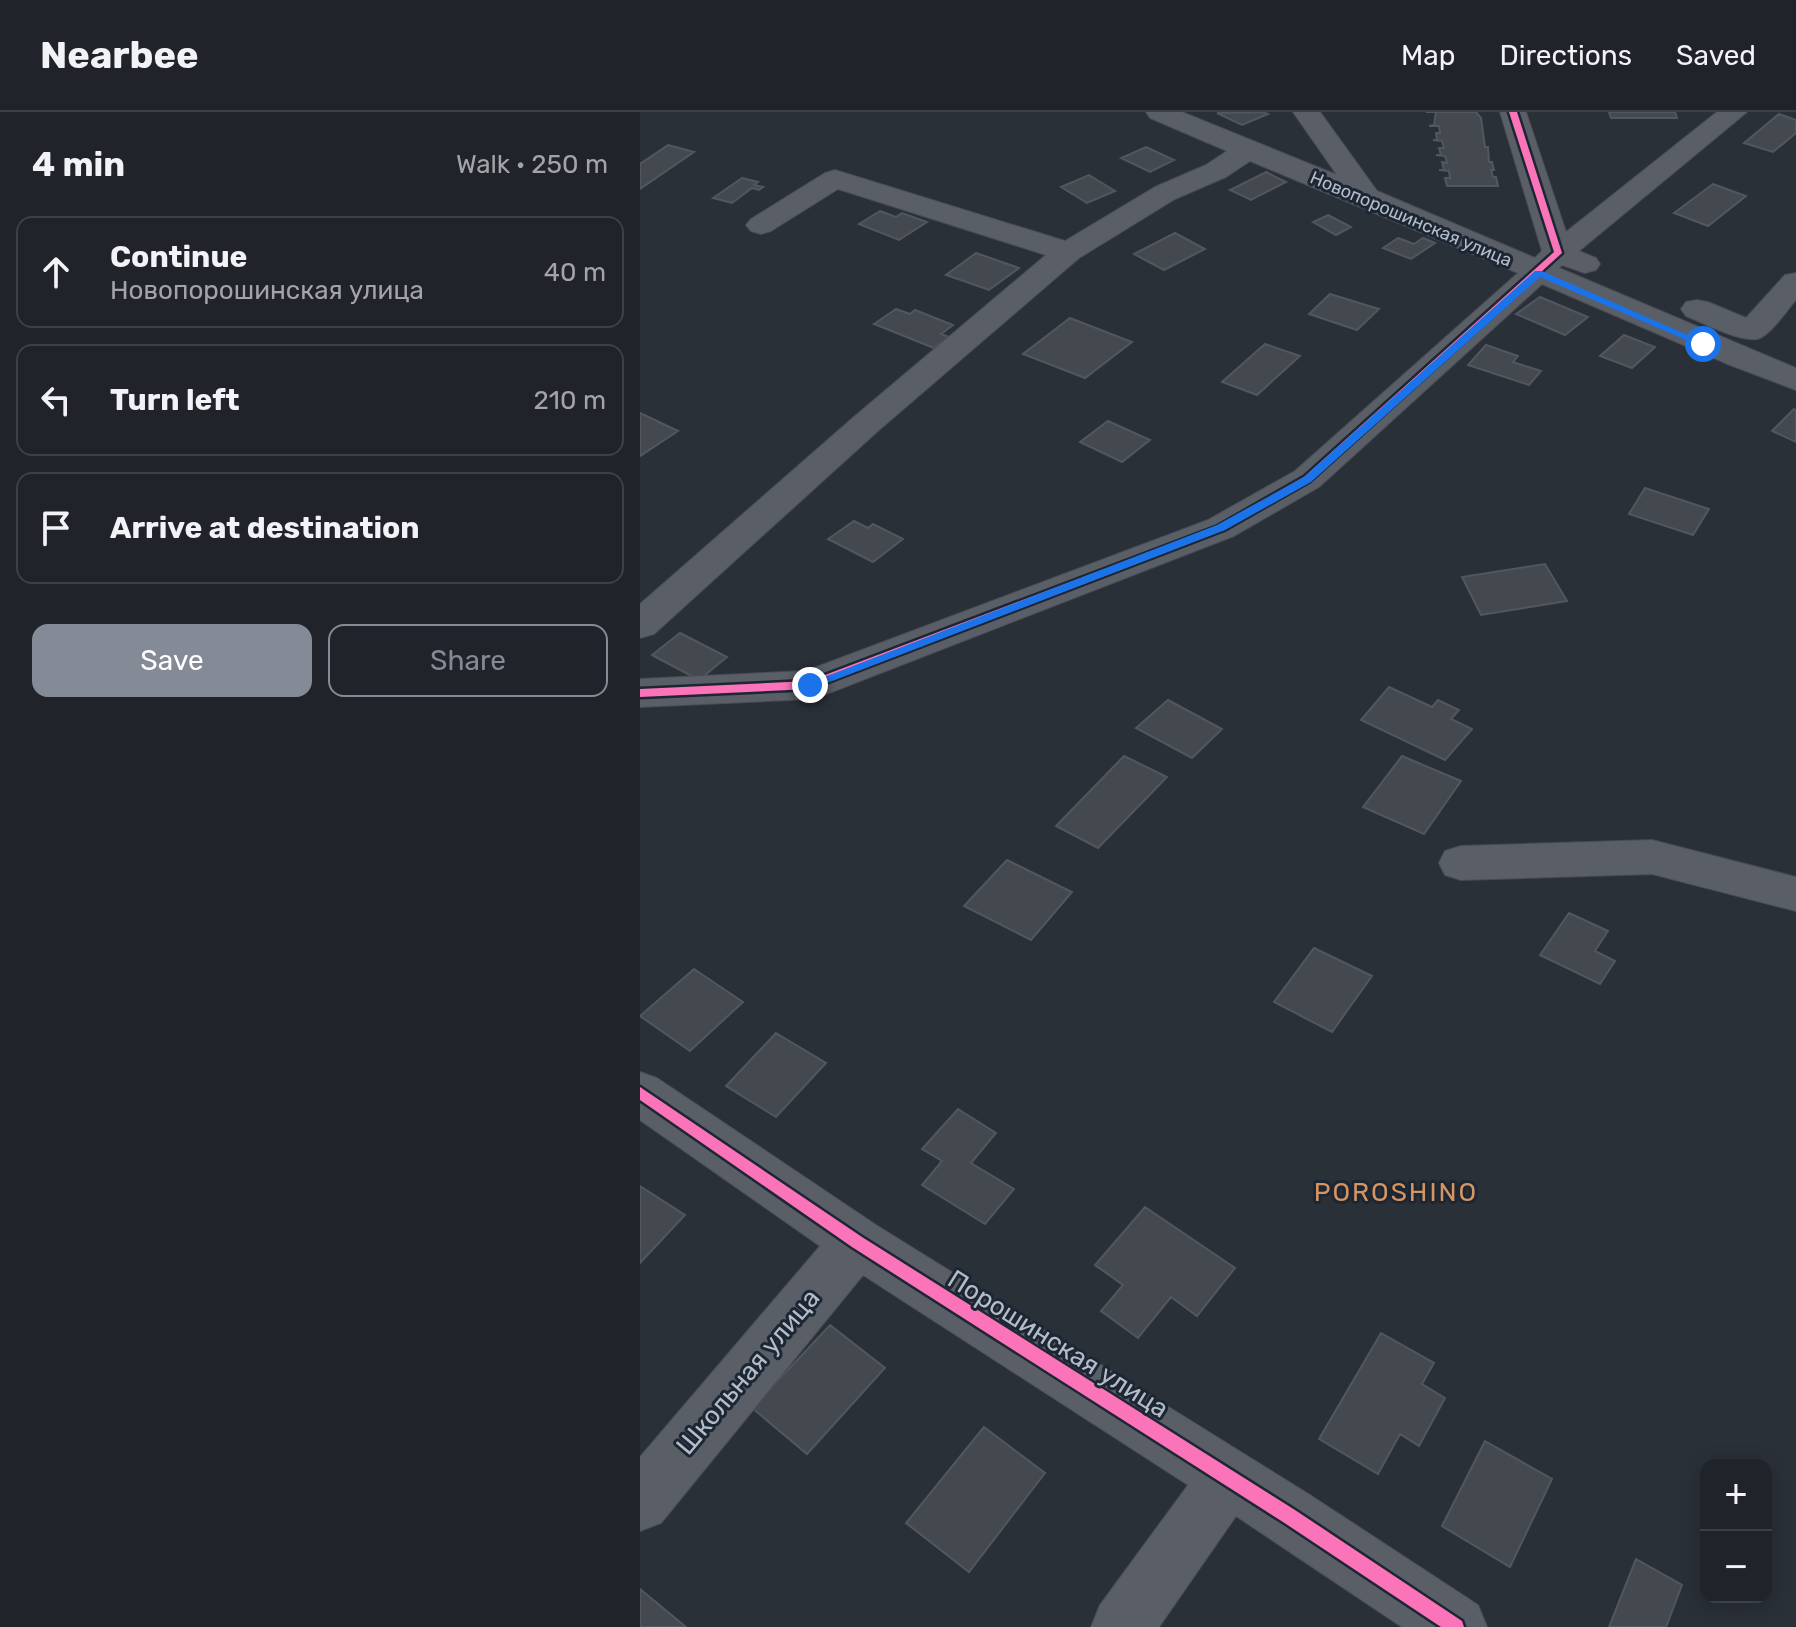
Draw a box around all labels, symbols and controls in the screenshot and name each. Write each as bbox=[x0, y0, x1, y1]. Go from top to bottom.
text: Nearbee bbox=[40, 32, 199, 78]
text: Map bbox=[1401, 39, 1455, 72]
text: Directions bbox=[1499, 39, 1632, 72]
text: Saved bbox=[1676, 39, 1756, 72]
text: 4 min bbox=[32, 144, 125, 185]
text: Walk · 250 m bbox=[456, 149, 608, 180]
street label: Новопорошинская улица bbox=[1307, 166, 1515, 272]
text: Continue bbox=[110, 239, 247, 275]
icon: ahead bbox=[34, 250, 78, 294]
text: 40 m bbox=[544, 257, 606, 288]
text: Новопорошинская улица bbox=[110, 275, 424, 306]
route start bbox=[1685, 326, 1721, 362]
icon: left bbox=[34, 378, 78, 422]
text: Turn left bbox=[110, 382, 240, 418]
text: 210 m bbox=[534, 385, 606, 416]
icon: arrive bbox=[34, 506, 78, 550]
text: Arrive at destination bbox=[110, 510, 420, 546]
button: Save bbox=[32, 624, 312, 697]
button: Share bbox=[328, 624, 608, 697]
route end bbox=[792, 667, 828, 703]
district label: POROSHINO bbox=[1314, 1177, 1478, 1208]
street label: Порошинская улица bbox=[942, 1264, 1174, 1424]
street label: Школьная улица bbox=[670, 1283, 826, 1461]
map controls bbox=[1700, 1459, 1772, 1603]
button: + bbox=[1700, 1459, 1772, 1531]
button: − bbox=[1700, 1531, 1772, 1603]

